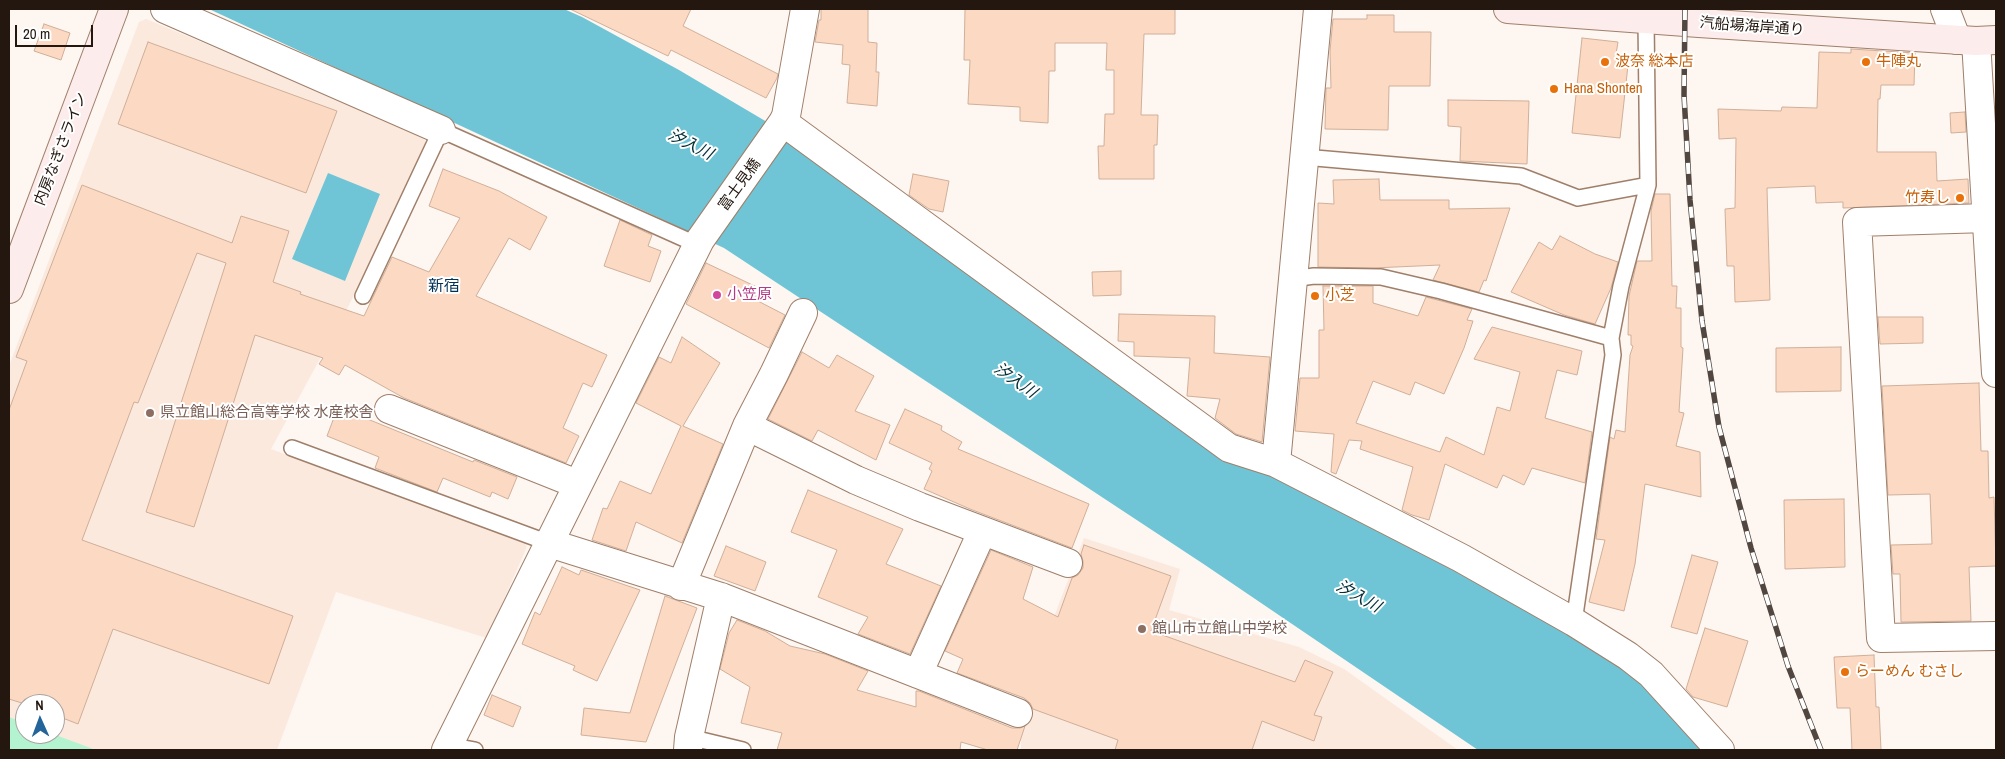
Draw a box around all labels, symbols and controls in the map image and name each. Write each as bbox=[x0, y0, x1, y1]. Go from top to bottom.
street label: 汽船場海岸通り bbox=[1699, 14, 1805, 40]
scale bar bbox=[18, 15, 95, 47]
text: 20 m bbox=[23, 23, 50, 44]
place label: 波奈 総本店 bbox=[1615, 53, 1693, 71]
place label: 牛陣丸 bbox=[1876, 53, 1921, 71]
marker: 波奈 総本店 bbox=[1599, 56, 1611, 68]
marker: 牛陣丸 bbox=[1860, 56, 1872, 68]
place label: Hana Shonten bbox=[1564, 80, 1643, 98]
marker: Hana Shonten bbox=[1548, 83, 1560, 95]
street label: 内房なぎさライン bbox=[31, 90, 91, 208]
water label: 汐入川 bbox=[664, 126, 716, 164]
street label: 富士見橋 bbox=[715, 155, 765, 215]
place label: 竹寿し bbox=[1905, 189, 1950, 207]
marker: 竹寿し bbox=[1954, 192, 1966, 204]
district label: 新宿 bbox=[428, 277, 460, 297]
place label: 小笠原 bbox=[727, 286, 772, 304]
place label: 小芝 bbox=[1325, 287, 1355, 305]
marker: 小笠原 bbox=[711, 289, 723, 301]
marker: 小芝 bbox=[1309, 290, 1321, 302]
water label: 汐入川 bbox=[990, 359, 1040, 403]
place label: 県立館山総合高等学校 水産校舎 bbox=[160, 404, 373, 422]
marker: 県立館山総合高等学校 水産校舎 bbox=[144, 407, 156, 419]
water label: 汐入川 bbox=[1332, 577, 1384, 617]
place label: 館山市立館山中学校 bbox=[1152, 620, 1287, 638]
marker: 館山市立館山中学校 bbox=[1136, 623, 1148, 635]
place label: らーめん むさし bbox=[1855, 663, 1963, 681]
marker: らーめん むさし bbox=[1839, 666, 1851, 678]
north arrow bbox=[15, 694, 65, 744]
text: N bbox=[35, 696, 44, 714]

